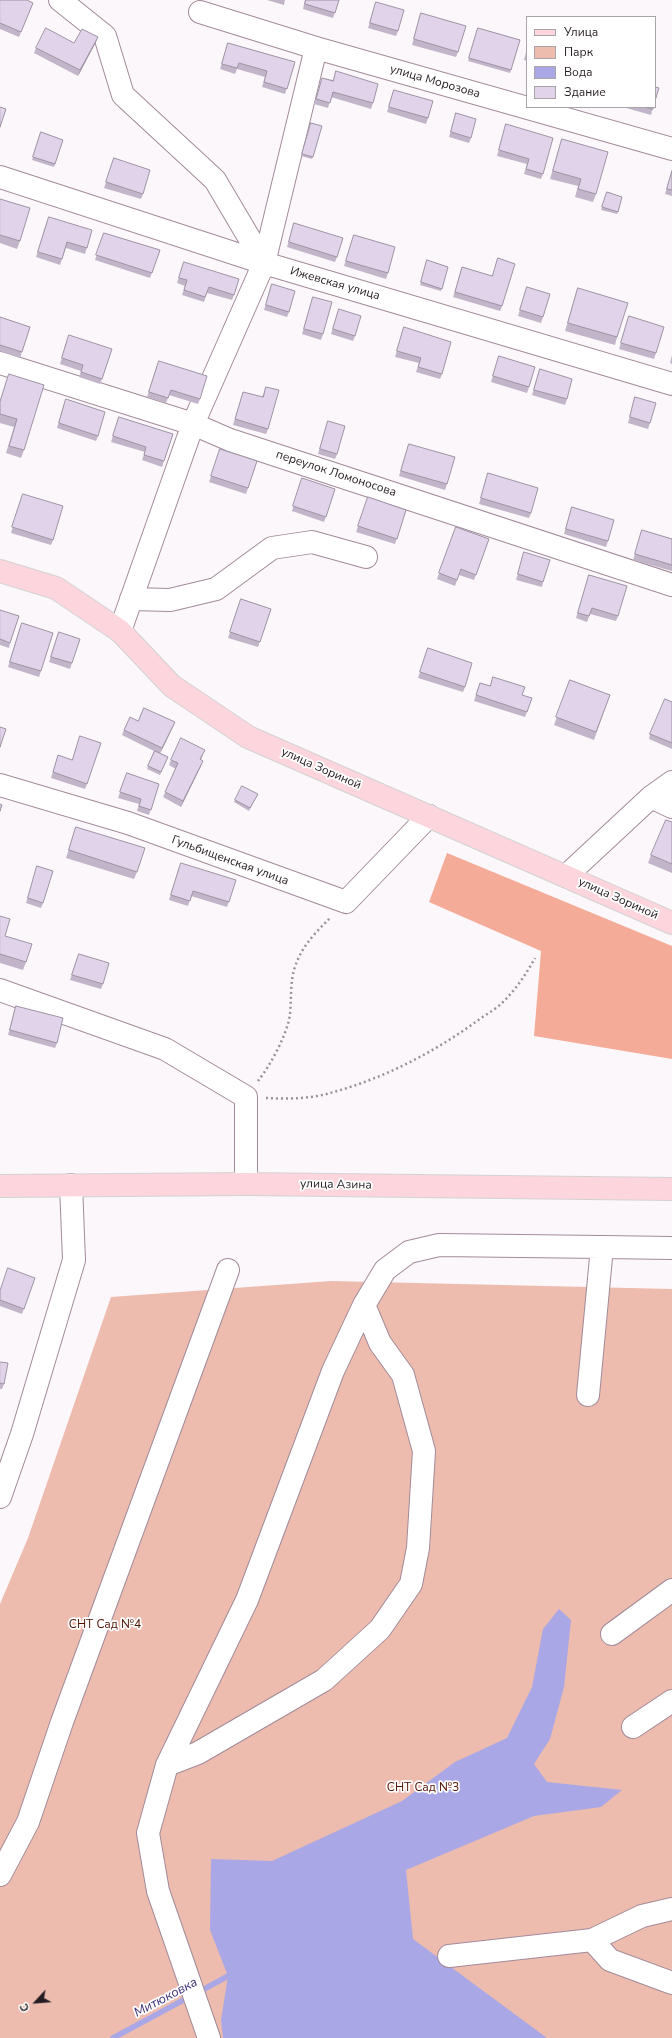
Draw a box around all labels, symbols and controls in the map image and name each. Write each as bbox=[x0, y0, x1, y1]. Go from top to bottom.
legend bbox=[526, 16, 656, 108]
text: Улица bbox=[564, 24, 598, 40]
text: Парк bbox=[564, 44, 593, 60]
street label: улица Морозова bbox=[388, 62, 482, 102]
text: Вода bbox=[564, 64, 592, 80]
text: Здание bbox=[564, 84, 606, 100]
street label: Ижевская улица bbox=[288, 264, 382, 304]
street label: переулок Ломоносова bbox=[274, 448, 398, 500]
street label: улица Зориной bbox=[279, 745, 363, 793]
street label: Гульбищенская улица bbox=[170, 833, 290, 889]
street label: улица Зориной bbox=[576, 875, 660, 923]
street label: улица Азина bbox=[300, 1177, 372, 1193]
park label: СНТ Сад №4 bbox=[69, 1618, 141, 1632]
park label: СНТ Сад №3 bbox=[387, 1781, 459, 1795]
water label: Митюковка bbox=[132, 1975, 200, 2021]
north arrow bbox=[16, 1982, 56, 2022]
text: С bbox=[16, 2001, 33, 2014]

